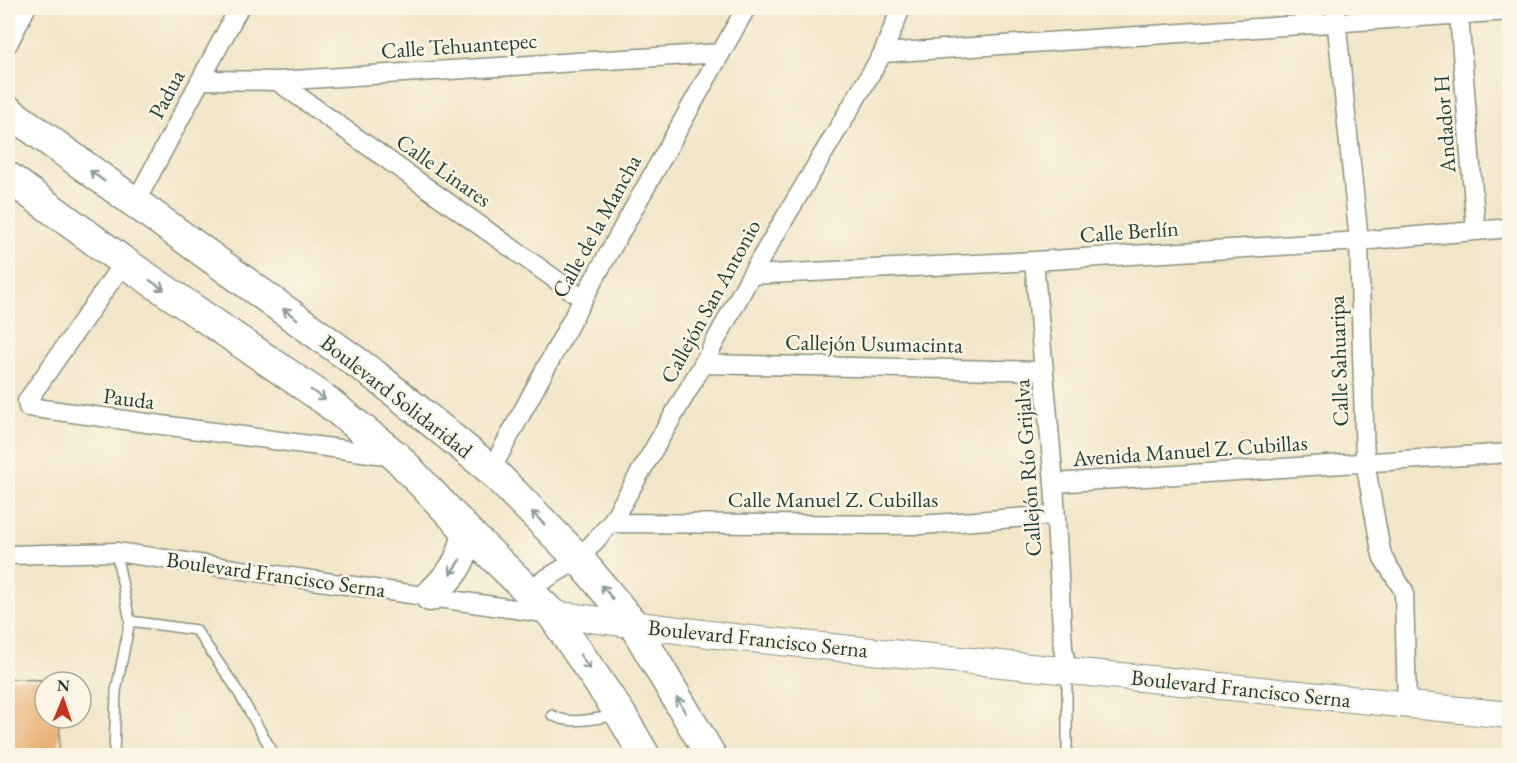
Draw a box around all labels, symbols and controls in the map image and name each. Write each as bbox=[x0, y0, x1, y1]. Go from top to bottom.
street label: Calle Tehuantepec bbox=[380, 26, 538, 65]
street label: Padua bbox=[142, 65, 191, 124]
street label: Andador H bbox=[1427, 74, 1462, 175]
street label: Calle Linares bbox=[391, 127, 497, 214]
street label: Calle de la Mancha bbox=[545, 149, 648, 303]
one-way arrow bbox=[90, 170, 106, 182]
street label: Callejón San Antonio bbox=[653, 214, 768, 388]
street label: Calle Berlín bbox=[1079, 214, 1180, 249]
one-way arrow bbox=[148, 279, 165, 291]
street label: Calle Sahuaripa bbox=[1322, 295, 1355, 427]
one-way arrow bbox=[282, 308, 298, 321]
street label: Callejón Usumacinta bbox=[785, 327, 963, 360]
street label: Boulevard Solidaridad bbox=[315, 328, 479, 465]
street label: Callejón Río Grijalva bbox=[1007, 378, 1048, 558]
street label: Pauda bbox=[102, 381, 156, 416]
one-way arrow bbox=[309, 389, 325, 401]
street label: Avenida Manuel Z. Cubillas bbox=[1071, 428, 1308, 473]
street label: Calle Manuel Z. Cubillas bbox=[728, 485, 938, 514]
one-way arrow bbox=[530, 510, 545, 525]
street label: Boulevard Francisco Serna bbox=[164, 545, 388, 604]
one-way arrow bbox=[449, 559, 461, 575]
one-way arrow bbox=[600, 585, 614, 600]
street label: Boulevard Francisco Serna bbox=[647, 613, 870, 664]
one-way arrow bbox=[579, 654, 591, 670]
street label: Boulevard Francisco Serna bbox=[1130, 663, 1353, 714]
north arrow bbox=[33, 670, 93, 730]
text: N bbox=[57, 675, 70, 696]
one-way arrow bbox=[675, 697, 687, 714]

